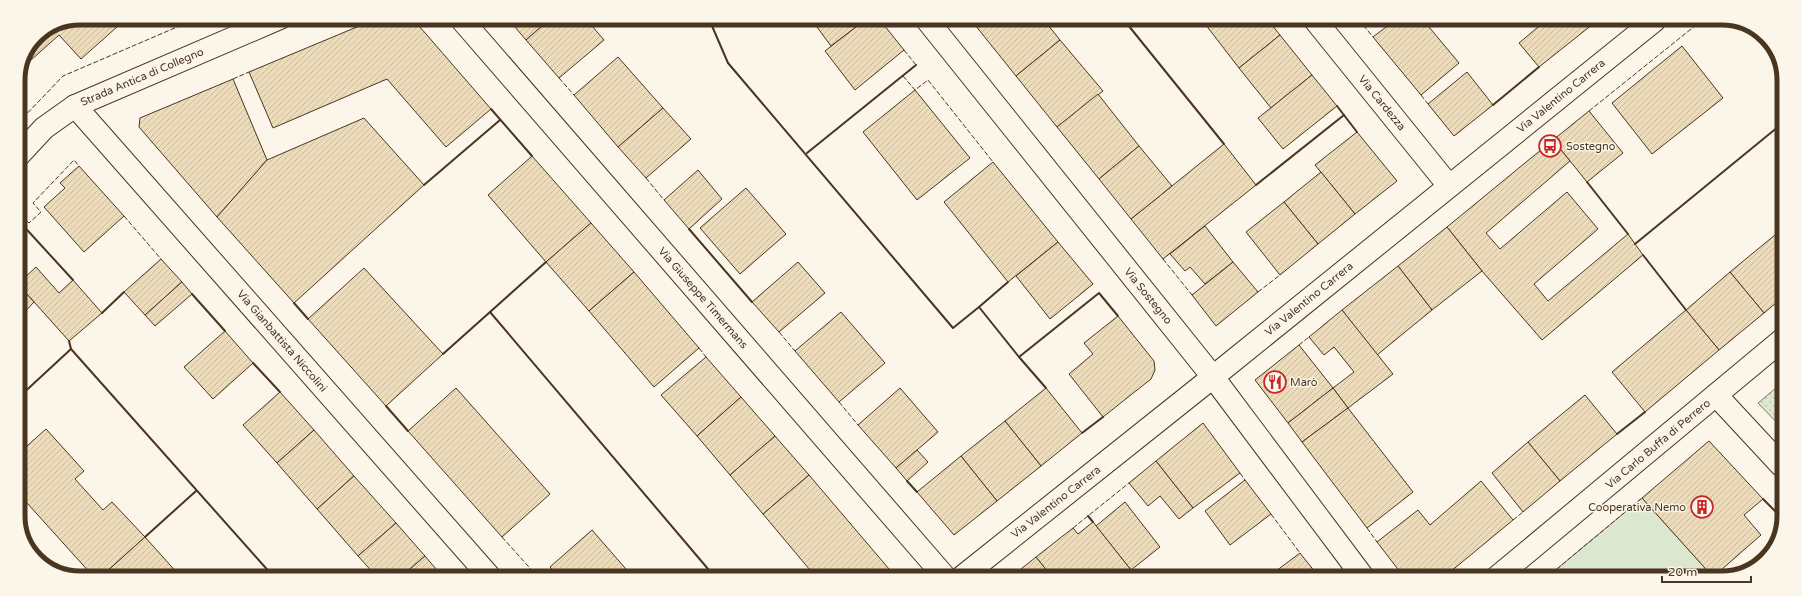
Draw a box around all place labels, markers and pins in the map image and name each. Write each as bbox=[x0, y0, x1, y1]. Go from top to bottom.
bus stop icon: Sostegno bbox=[1537, 133, 1563, 159]
place label: Sostegno bbox=[1566, 140, 1616, 153]
restaurant icon: Marò bbox=[1262, 369, 1288, 395]
place label: Marò bbox=[1290, 376, 1318, 389]
building icon: Cooperativa Nemo bbox=[1689, 494, 1715, 520]
place label: Cooperativa Nemo bbox=[1588, 501, 1686, 514]

